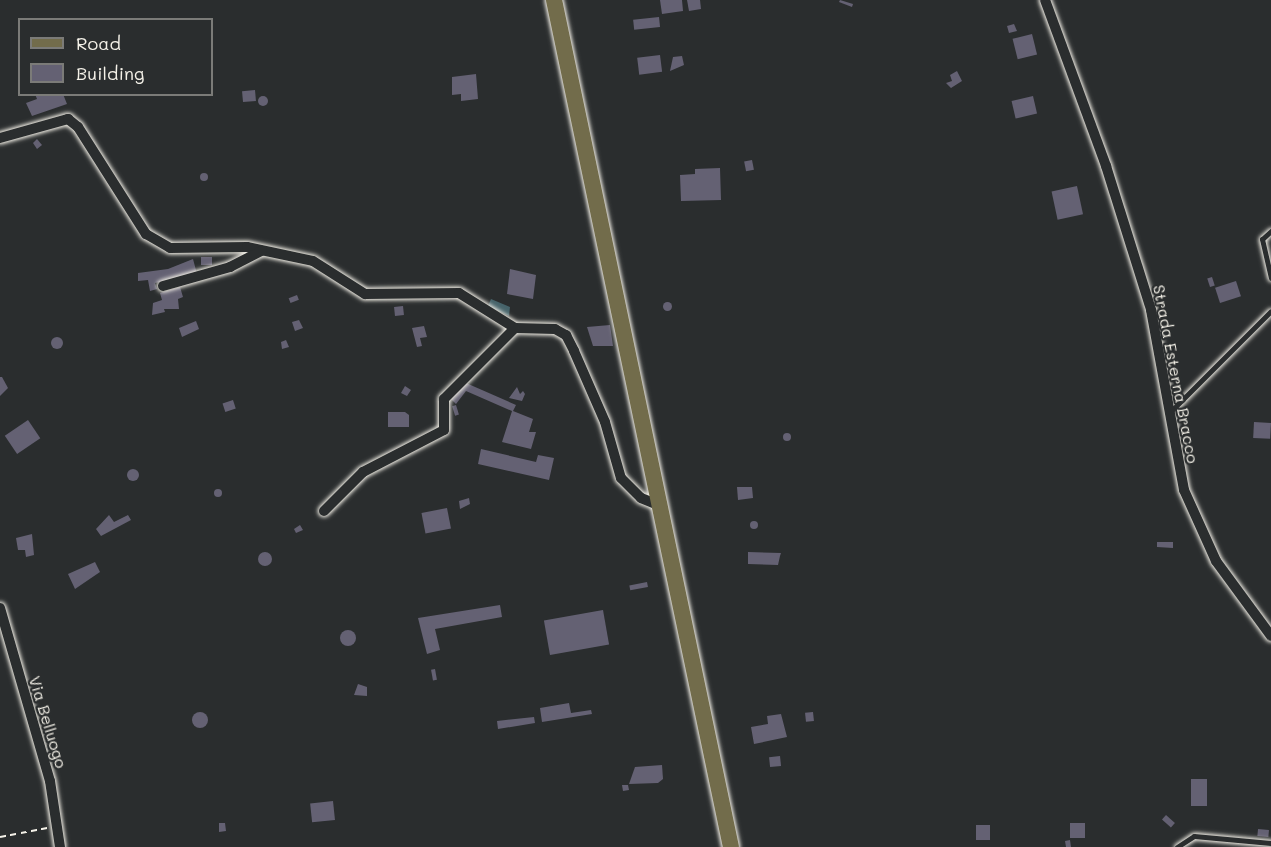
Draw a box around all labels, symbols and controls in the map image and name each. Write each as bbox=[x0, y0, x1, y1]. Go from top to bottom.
legend bbox=[18, 18, 213, 96]
text: Road bbox=[76, 31, 121, 55]
text: Building bbox=[76, 61, 144, 85]
street label: Strada Esterna Bracco bbox=[1149, 283, 1203, 465]
street label: Via Belluogo bbox=[25, 674, 71, 770]

